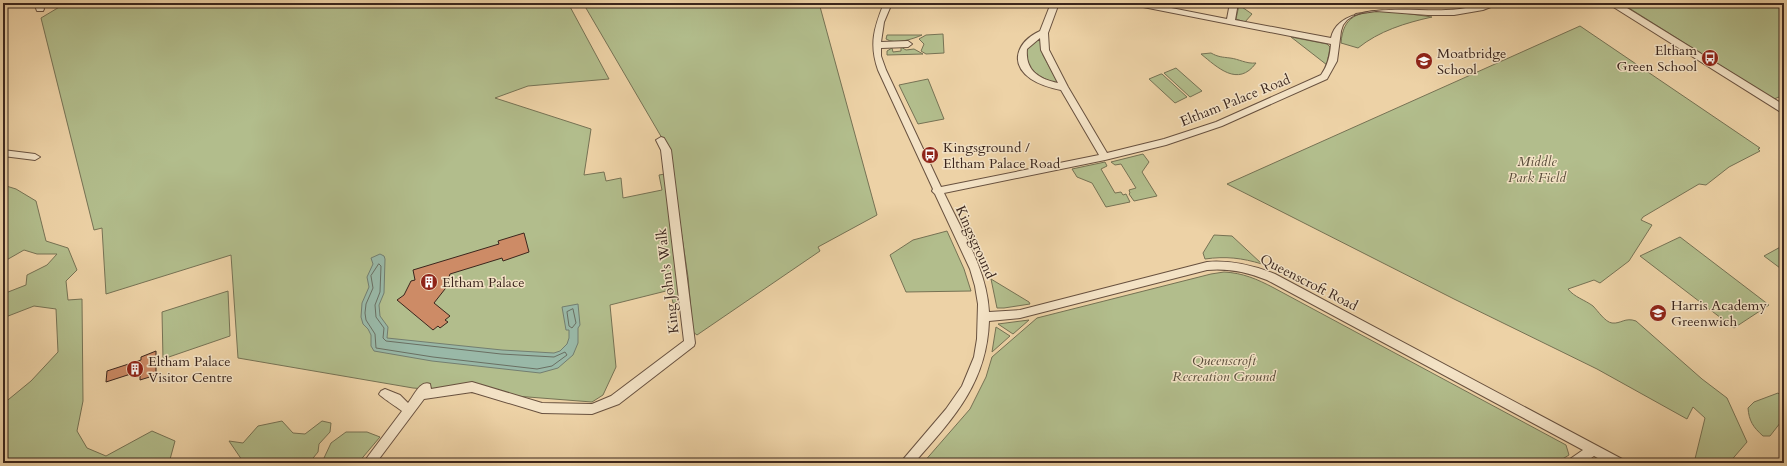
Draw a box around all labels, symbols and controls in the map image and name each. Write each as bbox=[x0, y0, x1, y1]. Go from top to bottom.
place label: Eltham Green School bbox=[1617, 41, 1697, 76]
place label: Moatbridge School bbox=[1437, 44, 1506, 79]
bus stop icon: Eltham Green School bbox=[1700, 48, 1720, 68]
school or university icon: Moatbridge School bbox=[1414, 51, 1434, 71]
street label: Eltham Palace Road bbox=[1177, 70, 1294, 131]
place label: Kingsground / Eltham Palace Road bbox=[943, 138, 1061, 173]
bus stop icon: Kingsground / Eltham Palace Road bbox=[920, 145, 940, 165]
park label: Middle Park Field bbox=[1508, 152, 1567, 187]
street label: Kingsground bbox=[951, 202, 1000, 282]
street label: King John's Walk bbox=[652, 227, 683, 335]
street label: Queenscroft Road bbox=[1257, 250, 1361, 316]
building icon: Eltham Palace bbox=[419, 272, 439, 292]
place label: Eltham Palace bbox=[442, 273, 525, 292]
place label: Harris Academy Greenwich bbox=[1671, 296, 1767, 331]
school or university icon: Harris Academy Greenwich bbox=[1648, 303, 1668, 323]
park label: Queenscroft Recreation Ground bbox=[1172, 351, 1277, 386]
place label: Eltham Palace Visitor Centre bbox=[148, 352, 233, 387]
building icon: Eltham Palace Visitor Centre bbox=[125, 359, 145, 379]

